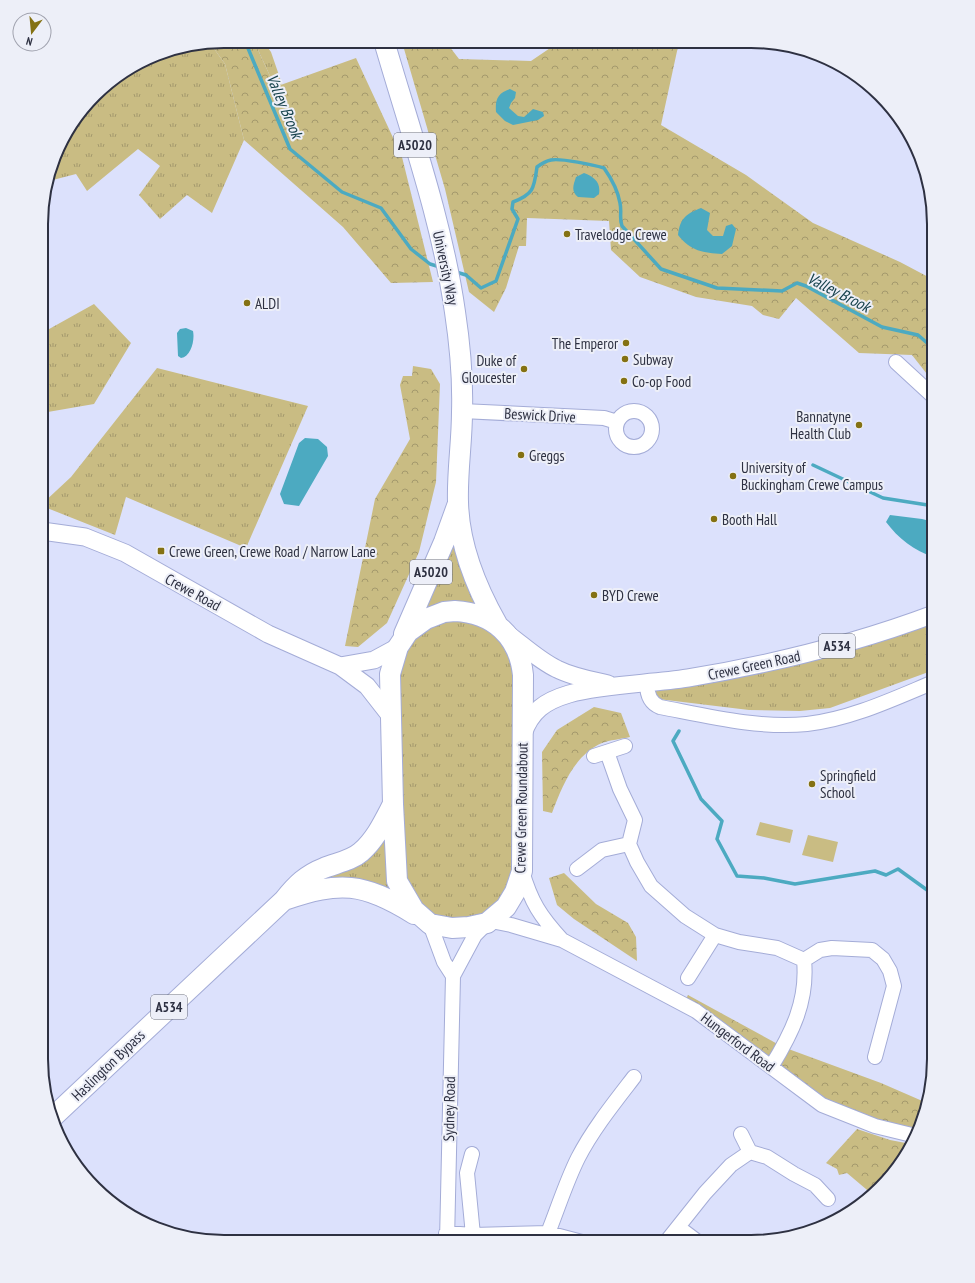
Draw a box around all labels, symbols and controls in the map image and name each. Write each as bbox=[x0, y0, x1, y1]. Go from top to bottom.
north arrow bbox=[12, 12, 52, 52]
text: N bbox=[24, 34, 34, 49]
water label: Valley Brook bbox=[263, 71, 308, 143]
road number: A5020 bbox=[394, 133, 436, 157]
place label: Travelodge Crewe bbox=[575, 225, 667, 244]
street label: University Way bbox=[429, 229, 463, 307]
marker: Travelodge Crewe bbox=[562, 229, 572, 239]
water label: Valley Brook bbox=[804, 268, 875, 317]
place label: ALDI bbox=[255, 294, 280, 313]
marker: ALDI bbox=[242, 298, 252, 308]
place label: The Emperor bbox=[552, 334, 619, 353]
marker: The Emperor bbox=[621, 338, 631, 348]
place label: Subway bbox=[633, 350, 673, 369]
place label: Duke of Gloucester bbox=[461, 351, 517, 387]
marker: Subway bbox=[620, 354, 630, 364]
marker: Duke of Gloucester bbox=[519, 364, 529, 374]
place label: Co-op Food bbox=[632, 372, 691, 391]
marker: Co-op Food bbox=[619, 376, 629, 386]
street label: Beswick Drive bbox=[504, 404, 576, 426]
place label: Bannatyne Health Club bbox=[790, 407, 851, 443]
marker: Bannatyne Health Club bbox=[854, 420, 864, 430]
place label: Greggs bbox=[529, 446, 565, 465]
marker: Greggs bbox=[516, 450, 526, 460]
place label: University of Buckingham Crewe Campus bbox=[741, 458, 883, 494]
marker: University of Buckingham Crewe Campus bbox=[728, 471, 738, 481]
place label: Booth Hall bbox=[722, 510, 777, 529]
marker: Booth Hall bbox=[709, 514, 719, 524]
place label: Crewe Green, Crewe Road / Narrow Lane bbox=[169, 542, 376, 561]
marker: Crewe Green, Crewe Road / Narrow Lane bbox=[156, 546, 166, 556]
road number: A5020 bbox=[410, 560, 452, 584]
street label: Crewe Road bbox=[162, 569, 224, 615]
place label: BYD Crewe bbox=[602, 586, 659, 605]
marker: BYD Crewe bbox=[589, 590, 599, 600]
road number: A534 bbox=[819, 634, 855, 658]
street label: Crewe Green Road bbox=[706, 646, 802, 684]
street label: Crewe Green Roundabout bbox=[510, 742, 532, 874]
place label: Springfield School bbox=[820, 766, 876, 802]
marker: Springfield School bbox=[807, 779, 817, 789]
road number: A534 bbox=[151, 995, 187, 1019]
street label: Hungerford Road bbox=[697, 1008, 779, 1076]
street label: Haslington Bypass bbox=[67, 1025, 149, 1105]
street label: Sydney Road bbox=[439, 1076, 459, 1142]

